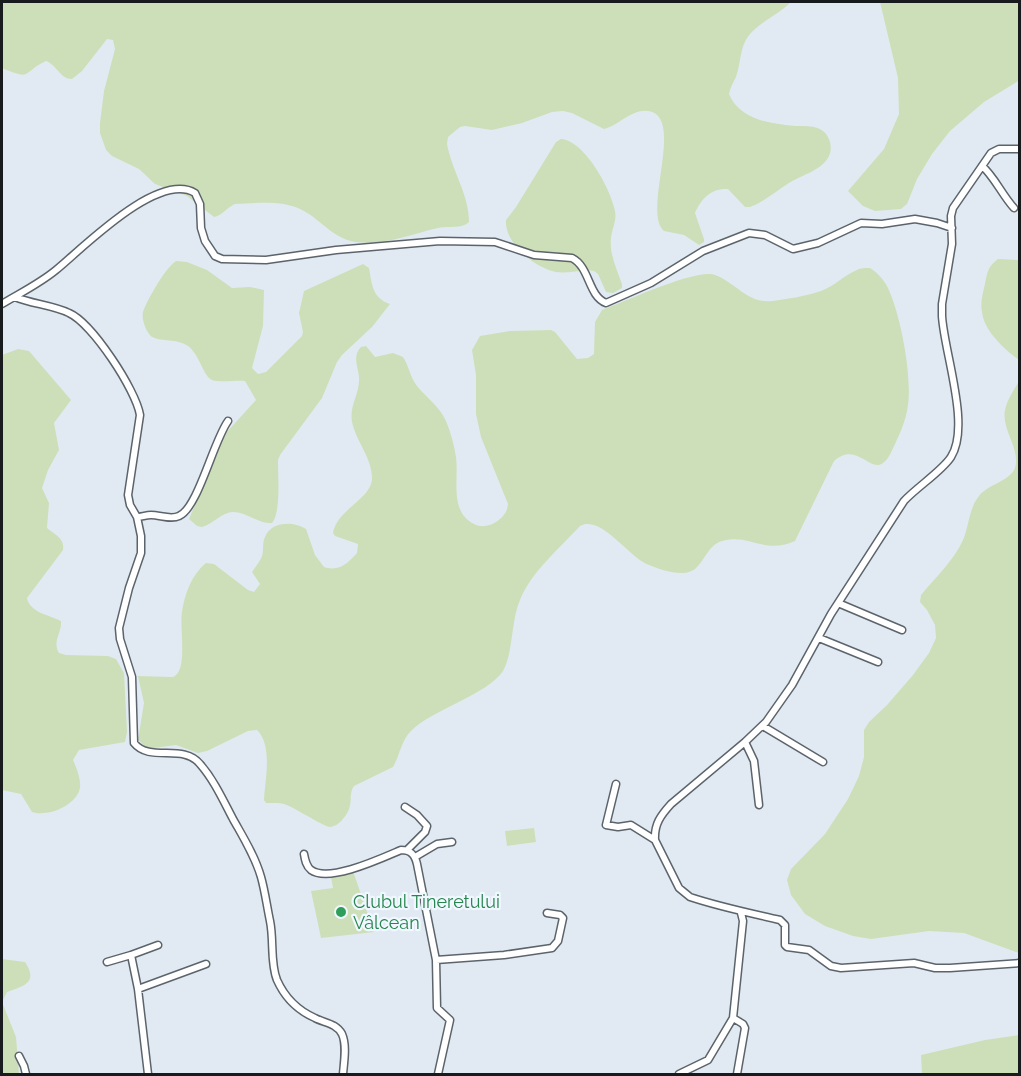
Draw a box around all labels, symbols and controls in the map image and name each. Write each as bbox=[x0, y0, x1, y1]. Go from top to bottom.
place label: Clubul Tineretului Vâlcean bbox=[353, 891, 500, 933]
marker: Clubul Tineretului Vâlcean bbox=[334, 905, 348, 919]

